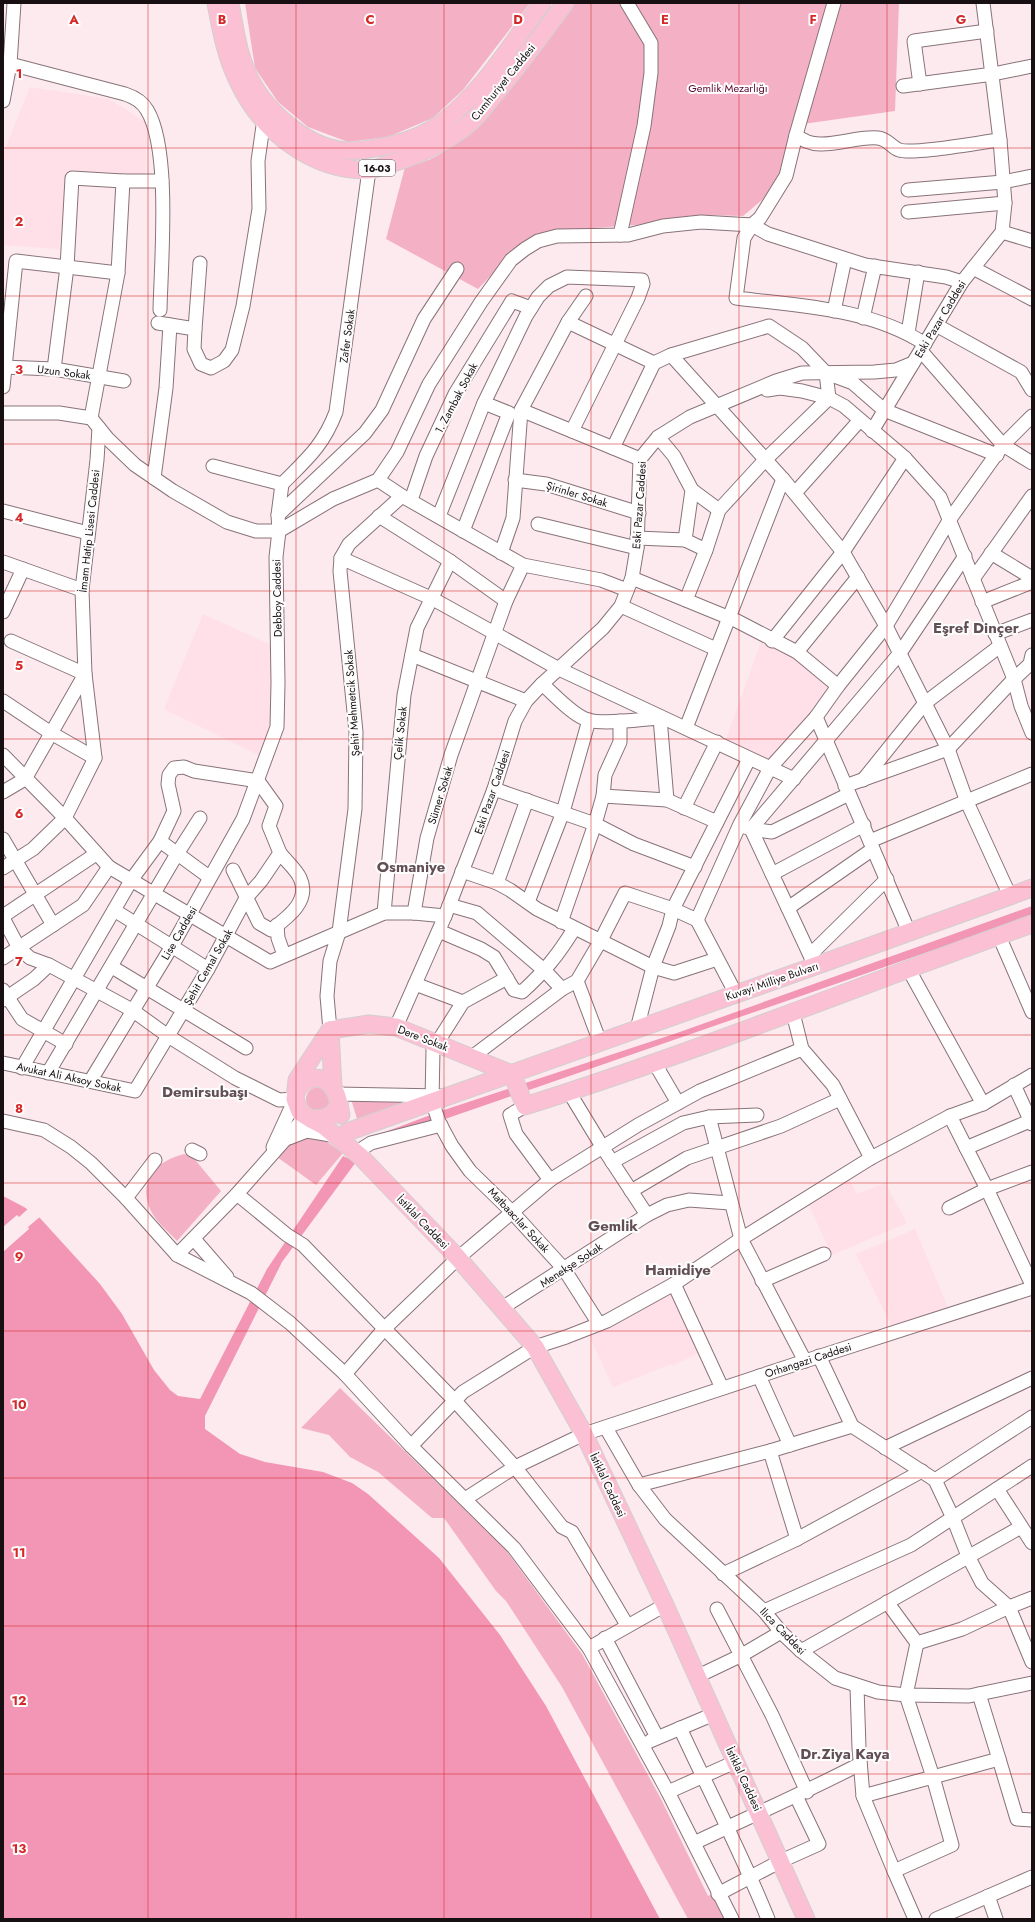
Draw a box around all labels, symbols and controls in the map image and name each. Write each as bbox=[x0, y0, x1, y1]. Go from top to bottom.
text: A bbox=[68, 10, 79, 29]
text: B bbox=[218, 10, 227, 29]
text: C bbox=[365, 10, 375, 29]
text: D bbox=[513, 10, 523, 29]
text: E bbox=[661, 10, 669, 29]
text: F bbox=[809, 10, 817, 29]
text: G bbox=[956, 10, 967, 29]
street label: Cumhuriyet Caddesi bbox=[467, 40, 539, 124]
text: 1 bbox=[16, 64, 22, 83]
park label: Gemlik Mezarlığı bbox=[688, 80, 768, 96]
road number: 16-03 bbox=[359, 160, 395, 176]
text: 2 bbox=[15, 212, 23, 231]
street label: Eski Pazar Caddesi bbox=[910, 277, 970, 361]
street label: Zafer Sokak bbox=[335, 308, 359, 364]
text: 3 bbox=[15, 360, 23, 379]
street label: 1. Zambak Sokak bbox=[431, 360, 481, 436]
street label: Uzun Sokak bbox=[36, 361, 92, 383]
street label: Eski Pazar Caddesi bbox=[628, 460, 650, 550]
street label: İmam Hatip Lisesi Caddesi bbox=[75, 469, 103, 593]
street label: Şirinler Sokak bbox=[544, 477, 610, 511]
text: 4 bbox=[14, 508, 24, 527]
street label: Debboy Caddesi bbox=[268, 559, 286, 637]
district label: Eşref Dinçer bbox=[933, 617, 1020, 639]
street label: Şehit Mehmetcik Sokak bbox=[340, 649, 364, 757]
text: 5 bbox=[15, 656, 23, 675]
street label: Çelik Sokak bbox=[389, 705, 411, 761]
street label: Eski Pazar Caddesi bbox=[470, 748, 514, 836]
street label: Sümer Sokak bbox=[424, 764, 456, 826]
text: 6 bbox=[15, 804, 24, 823]
district label: Osmaniye bbox=[377, 856, 446, 878]
street label: Lise Caddesi bbox=[157, 903, 201, 963]
street label: Şehit Cemal Sokak bbox=[180, 926, 237, 1008]
text: 7 bbox=[15, 952, 23, 971]
street label: Kuvayi Milliye Bulvarı bbox=[723, 958, 821, 1004]
street label: Dere Sokak bbox=[396, 1021, 451, 1055]
street label: Avukat Ali Aksoy Sokak bbox=[15, 1058, 123, 1096]
district label: Demirsubaşı bbox=[162, 1081, 248, 1103]
text: 8 bbox=[15, 1099, 23, 1118]
street label: Matbaacılar Sokak bbox=[485, 1184, 554, 1256]
street label: İstiklal Caddesi bbox=[393, 1191, 453, 1253]
district label: Gemlik bbox=[588, 1215, 638, 1237]
street label: Menekşe Sokak bbox=[537, 1239, 605, 1291]
text: 9 bbox=[15, 1247, 24, 1266]
district label: Hamidiye bbox=[645, 1259, 711, 1281]
street label: Orhangazi Caddesi bbox=[763, 1338, 854, 1382]
text: 10 bbox=[11, 1395, 27, 1414]
street label: İstiklal Caddesi bbox=[586, 1450, 630, 1520]
text: 11 bbox=[12, 1543, 26, 1562]
street label: Ilıca Caddesi bbox=[756, 1604, 810, 1658]
text: 12 bbox=[11, 1691, 27, 1710]
district label: Dr.Ziya Kaya bbox=[800, 1743, 890, 1765]
street label: İstiklal Caddesi bbox=[722, 1744, 766, 1814]
text: 13 bbox=[12, 1839, 26, 1858]

